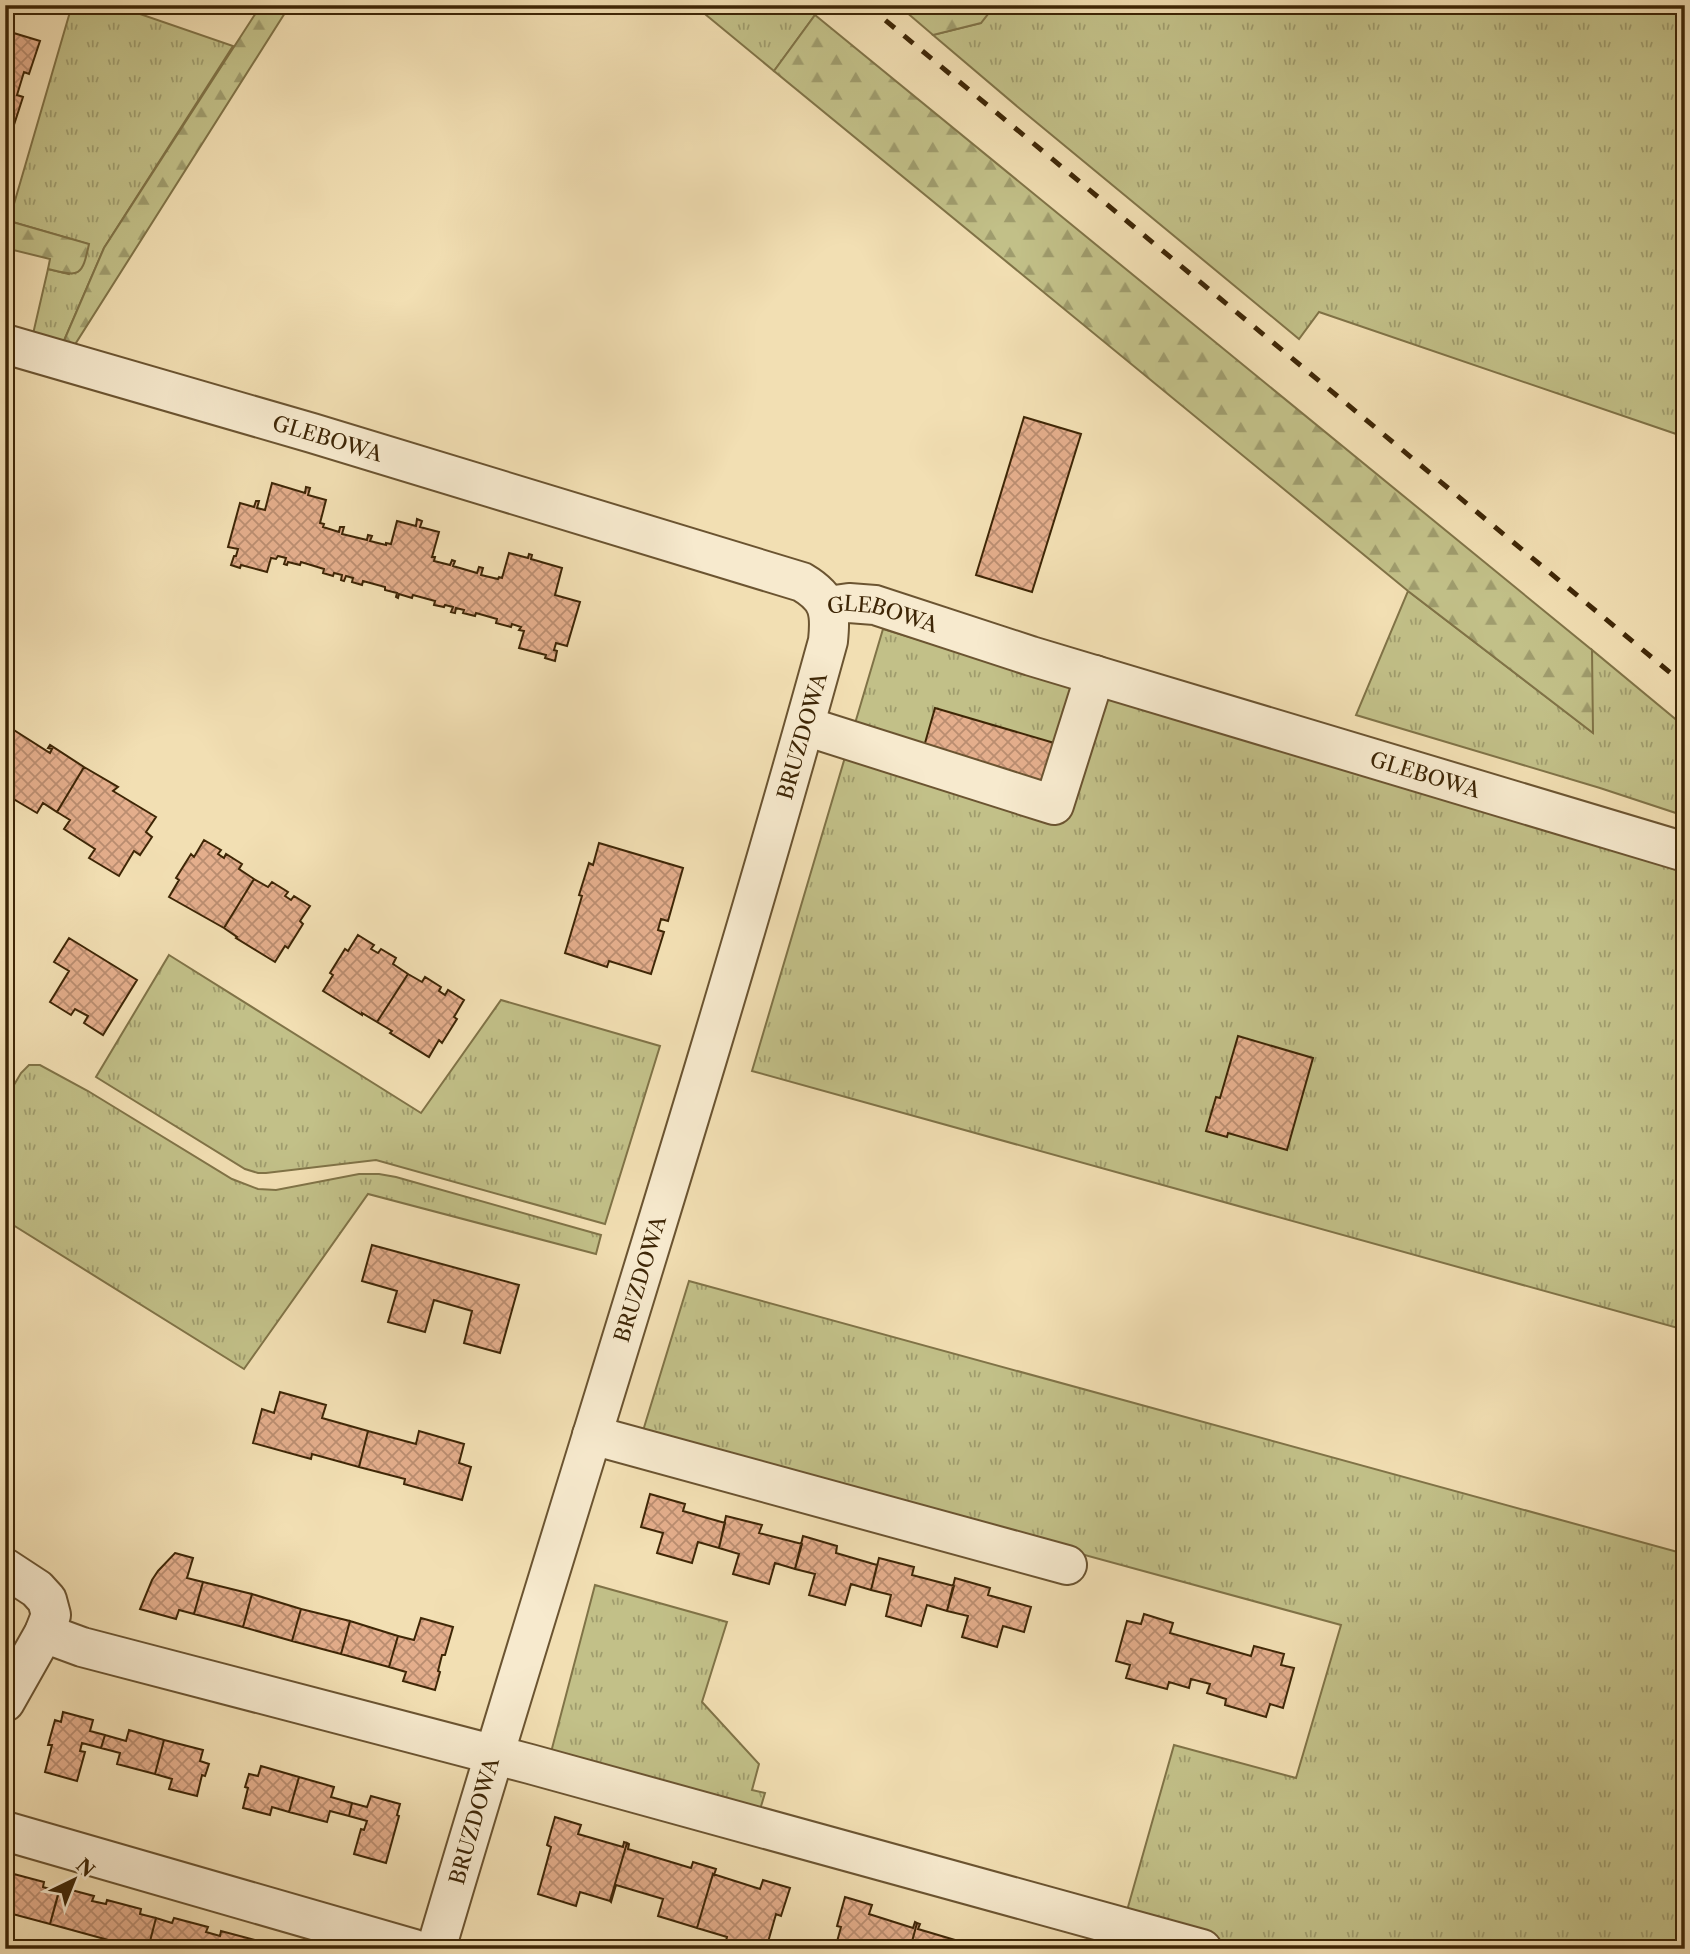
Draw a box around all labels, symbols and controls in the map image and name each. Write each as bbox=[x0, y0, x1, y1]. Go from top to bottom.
street label: GLEBOWA bbox=[270, 410, 386, 466]
street label: GLEBOWA bbox=[825, 590, 942, 637]
street label: BRUZDOWA bbox=[772, 669, 832, 802]
street label: GLEBOWA bbox=[1367, 746, 1484, 803]
street label: BRUZDOWA bbox=[609, 1212, 671, 1345]
street label: BRUZDOWA bbox=[444, 1754, 504, 1887]
north arrow bbox=[38, 1846, 108, 1916]
text: N bbox=[71, 1854, 99, 1882]

